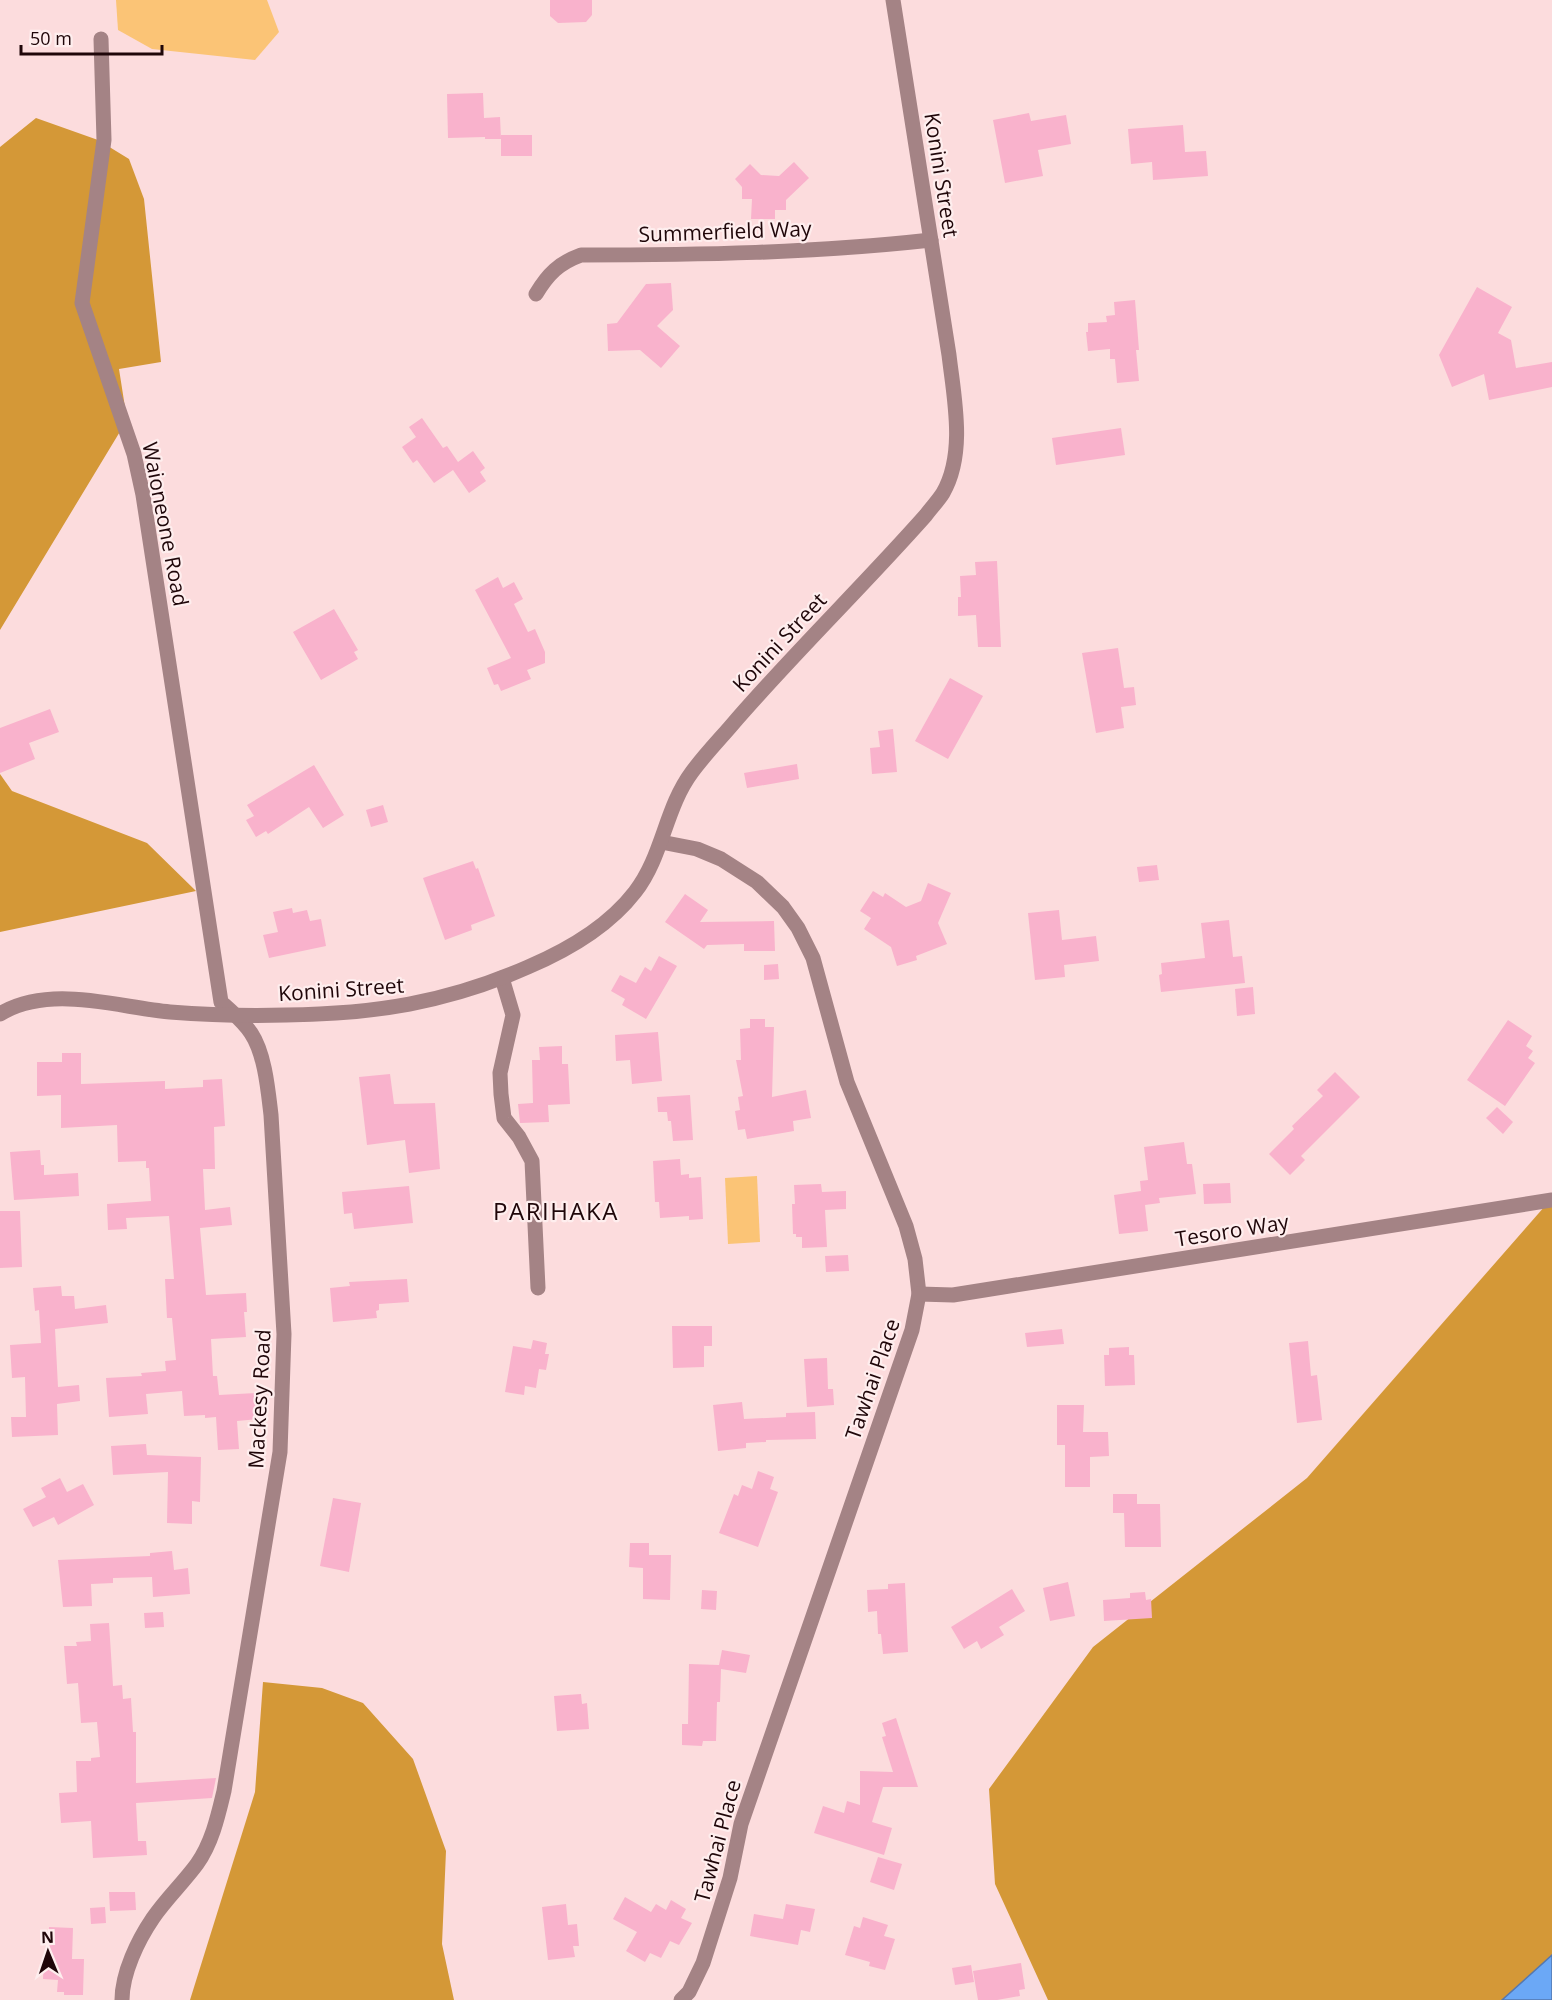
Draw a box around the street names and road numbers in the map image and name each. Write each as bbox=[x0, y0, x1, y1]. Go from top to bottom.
street label: Konini Street bbox=[918, 111, 966, 239]
street label: Summerfield Way bbox=[638, 214, 812, 248]
street label: Waioneone Road bbox=[136, 440, 196, 608]
street label: Konini Street bbox=[726, 586, 832, 698]
street label: Konini Street bbox=[277, 971, 405, 1007]
street label: Tesoro Way bbox=[1173, 1207, 1291, 1253]
street label: Tawhai Place bbox=[838, 1315, 906, 1443]
street label: Mackesy Road bbox=[241, 1329, 277, 1469]
street label: Tawhai Place bbox=[687, 1776, 747, 1906]

